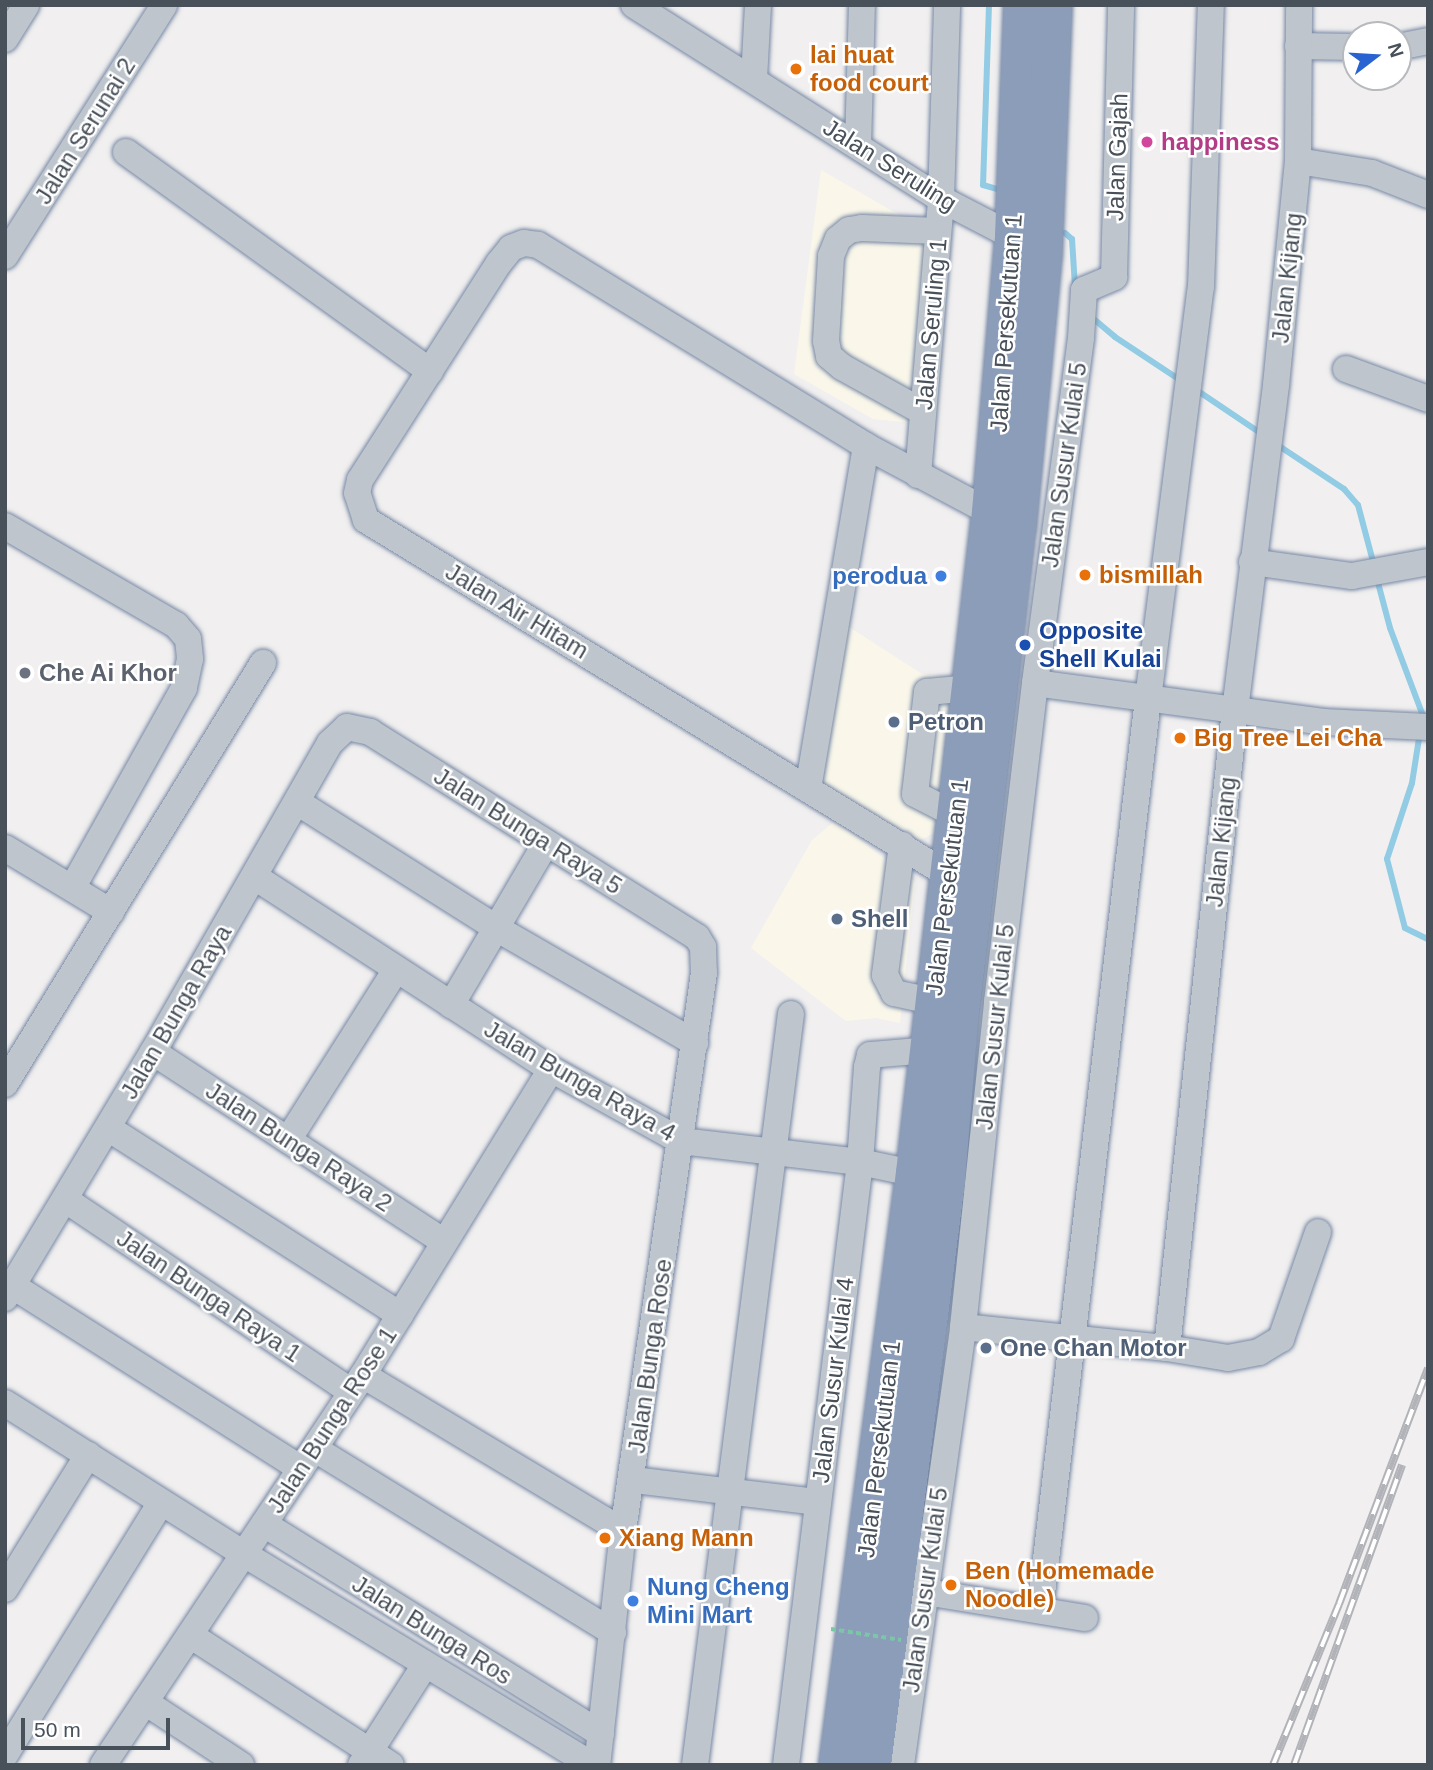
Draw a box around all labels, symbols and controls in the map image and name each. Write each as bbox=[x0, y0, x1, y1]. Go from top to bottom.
north arrow bbox=[1342, 21, 1412, 91]
place label: lai huat food court bbox=[810, 41, 929, 97]
text: N bbox=[1384, 41, 1408, 60]
street label: Jalan Serunai 2 bbox=[29, 53, 141, 209]
marker: lai huat food court bbox=[788, 61, 804, 77]
street label: Jalan Gajah bbox=[1100, 92, 1134, 222]
street label: Jalan Seruling bbox=[818, 112, 962, 218]
place label: happiness bbox=[1161, 128, 1280, 156]
marker: happiness bbox=[1139, 134, 1155, 150]
street label: Jalan Kijang bbox=[1266, 211, 1308, 345]
street label: Jalan Persekutuan 1 bbox=[984, 213, 1028, 433]
street label: Jalan Seruling 1 bbox=[909, 237, 953, 411]
street label: Jalan Susur Kulai 5 bbox=[1035, 361, 1093, 569]
street label: Jalan Air Hitam bbox=[440, 557, 594, 665]
place label: bismillah bbox=[1099, 561, 1203, 589]
place label: perodua bbox=[832, 562, 927, 590]
marker: bismillah bbox=[1077, 567, 1093, 583]
marker: perodua bbox=[933, 568, 949, 584]
place label: Opposite Shell Kulai bbox=[1039, 617, 1162, 673]
marker: Opposite Shell Kulai bbox=[1017, 637, 1033, 653]
place label: Che Ai Khor bbox=[39, 659, 178, 687]
marker: Che Ai Khor bbox=[17, 665, 33, 681]
place label: Petron bbox=[908, 708, 984, 736]
marker: Petron bbox=[886, 714, 902, 730]
place label: Big Tree Lei Cha bbox=[1194, 724, 1382, 752]
marker: Big Tree Lei Cha bbox=[1172, 730, 1188, 746]
street label: Jalan Bunga Raya 5 bbox=[429, 762, 627, 900]
street label: Jalan Kijang bbox=[1200, 775, 1242, 909]
street label: Jalan Persekutuan 1 bbox=[919, 777, 975, 997]
place label: Shell bbox=[851, 905, 908, 933]
marker: Shell bbox=[829, 911, 845, 927]
street label: Jalan Bunga Raya bbox=[114, 920, 238, 1104]
street label: Jalan Susur Kulai 5 bbox=[970, 923, 1020, 1131]
street label: Jalan Bunga Raya 4 bbox=[479, 1014, 681, 1148]
street label: Jalan Bunga Raya 2 bbox=[201, 1076, 397, 1218]
street label: Jalan Bunga Raya 1 bbox=[111, 1224, 307, 1368]
street label: Jalan Bunga Rose bbox=[622, 1257, 678, 1455]
street label: Jalan Susur Kulai 4 bbox=[806, 1276, 860, 1484]
street label: Jalan Bunga Rose 1 bbox=[261, 1322, 403, 1518]
place label: One Chan Motor bbox=[1000, 1334, 1187, 1362]
street label: Jalan Persekutuan 1 bbox=[851, 1339, 907, 1559]
marker: One Chan Motor bbox=[978, 1340, 994, 1356]
street label: Jalan Susur Kulai 5 bbox=[896, 1486, 954, 1694]
place label: Xiang Mann bbox=[619, 1524, 754, 1552]
marker: Xiang Mann bbox=[597, 1530, 613, 1546]
place label: Ben (Homemade Noodle) bbox=[965, 1557, 1154, 1613]
street label: Jalan Bunga Ros bbox=[347, 1569, 517, 1691]
place label: Nung Cheng Mini Mart bbox=[647, 1573, 790, 1629]
marker: Ben (Homemade Noodle) bbox=[943, 1577, 959, 1593]
marker: Nung Cheng Mini Mart bbox=[625, 1593, 641, 1609]
scale bar bbox=[24, 1704, 173, 1748]
text: 50 m bbox=[34, 1718, 81, 1741]

